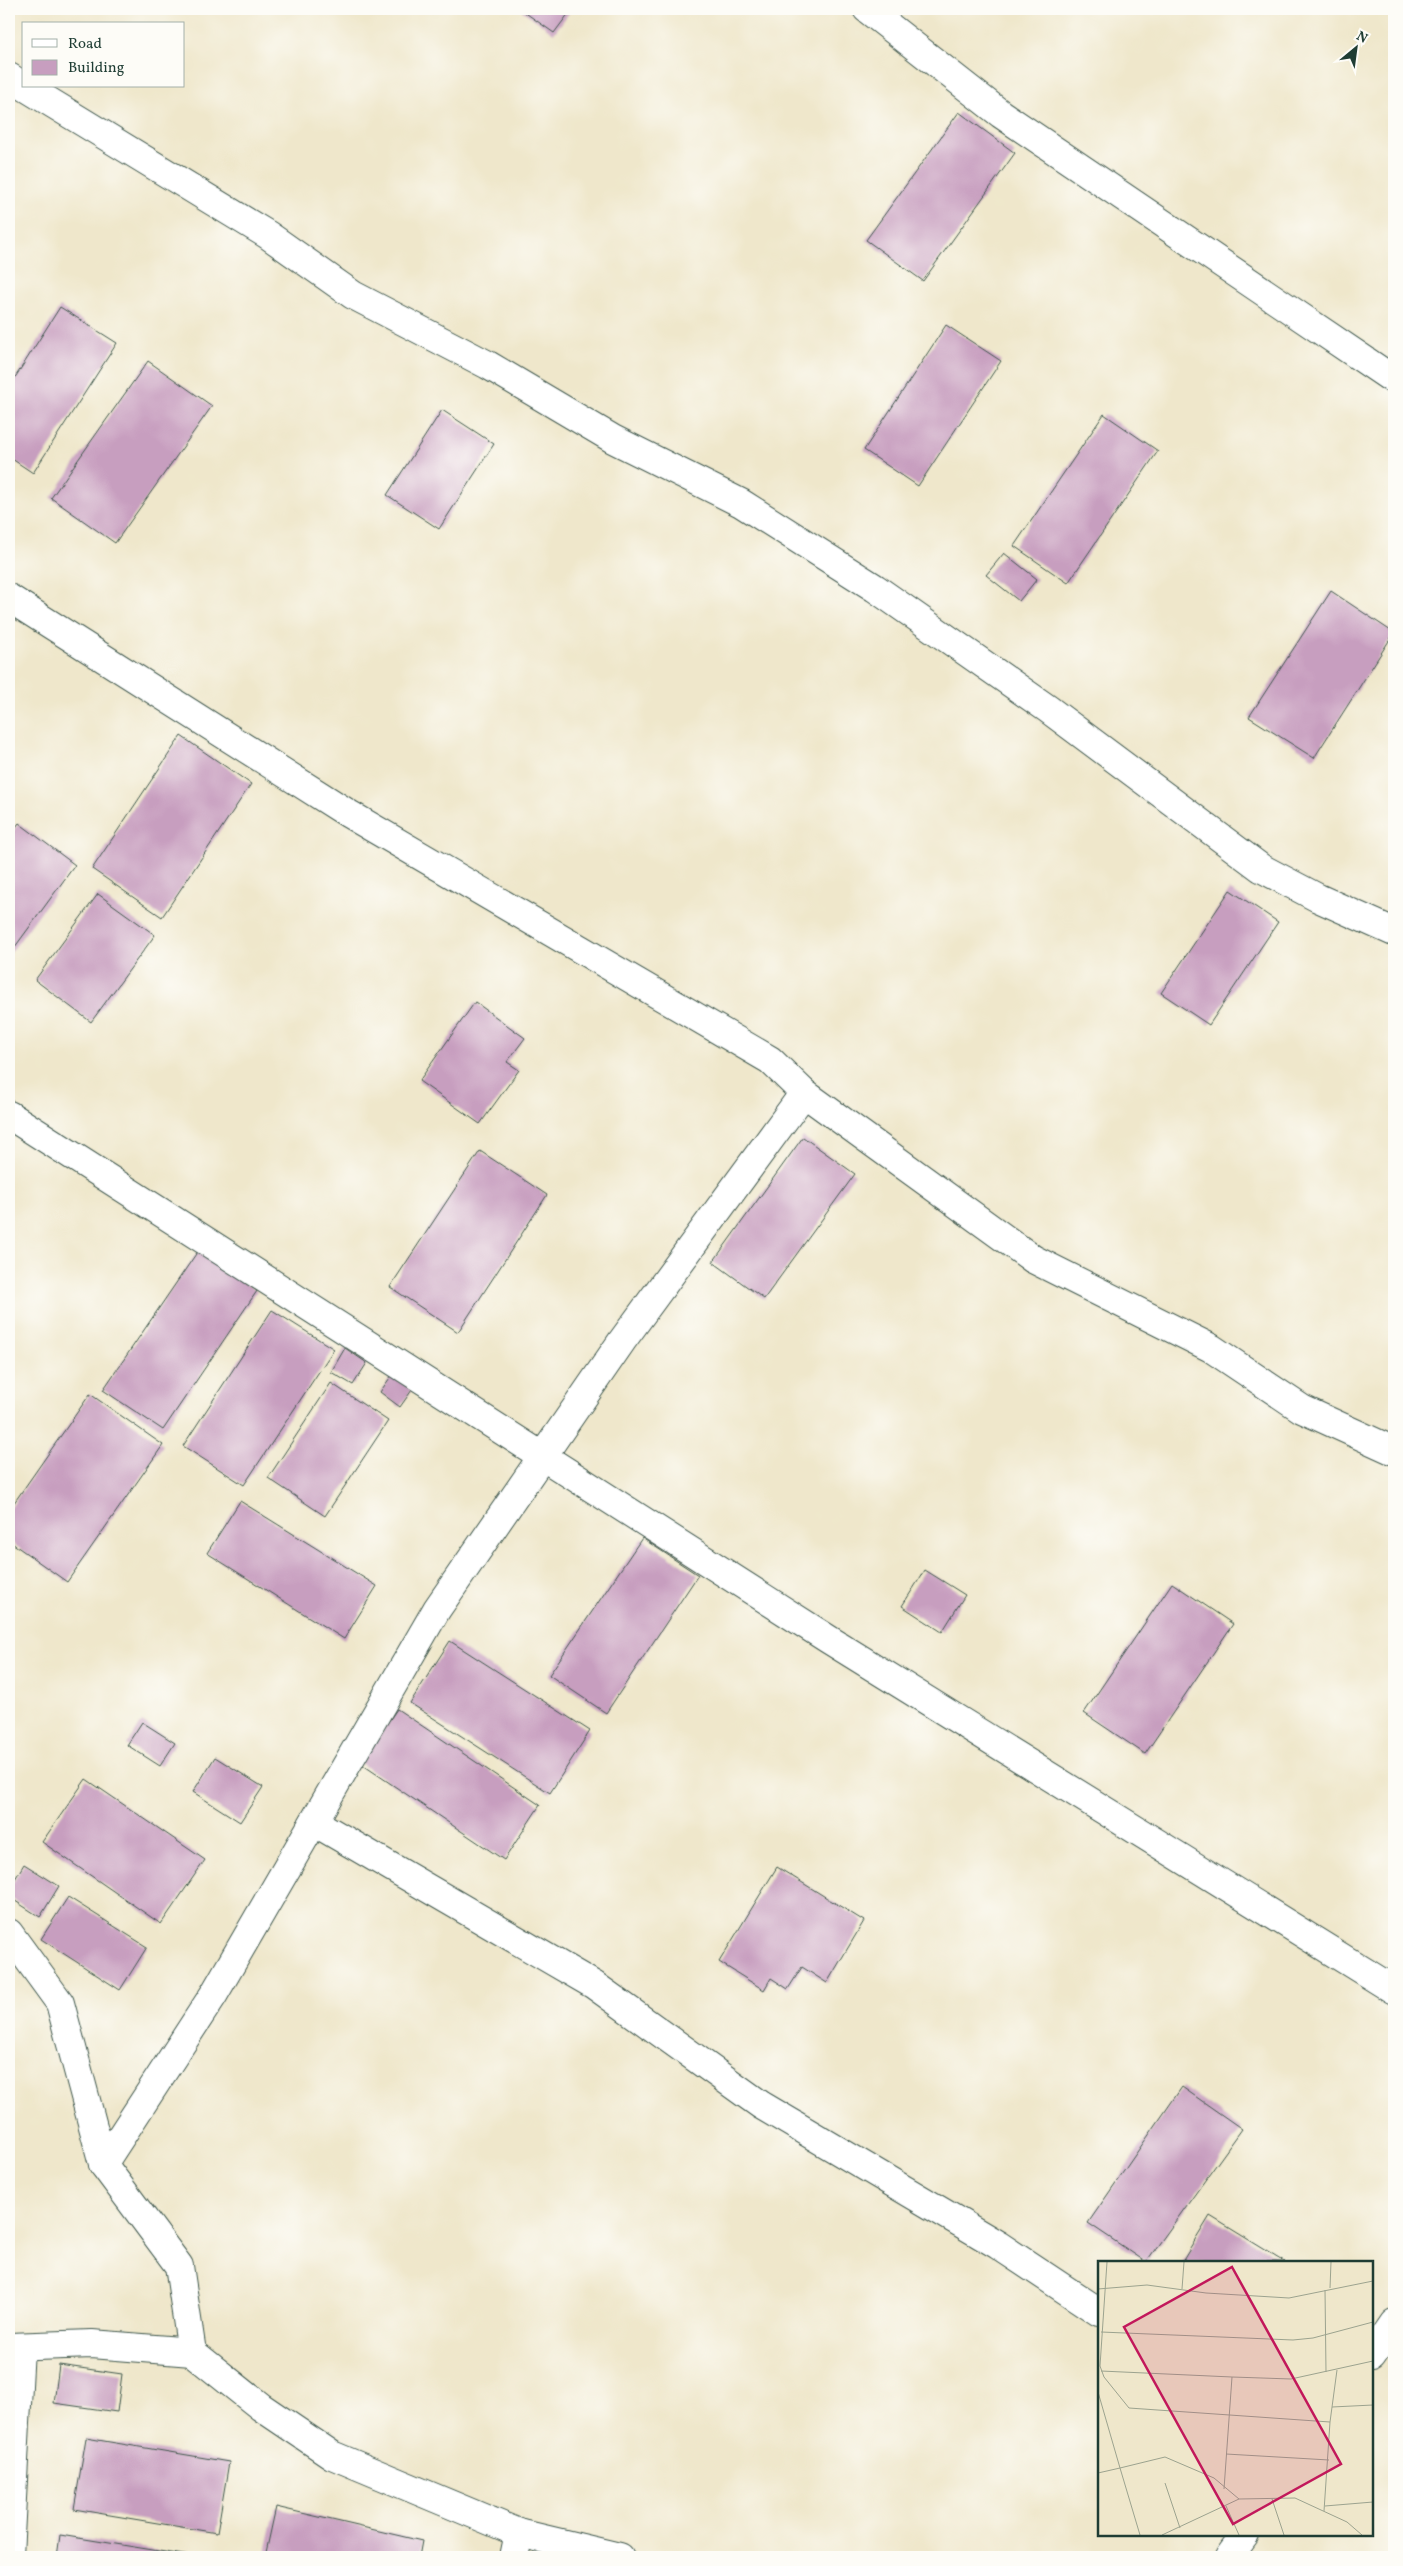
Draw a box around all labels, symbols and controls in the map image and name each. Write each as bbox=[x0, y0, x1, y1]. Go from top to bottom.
legend bbox=[22, 22, 185, 88]
north arrow bbox=[1330, 22, 1380, 72]
text: N bbox=[1353, 27, 1371, 49]
text: Road bbox=[68, 34, 102, 55]
text: Building bbox=[68, 58, 125, 79]
inset map bbox=[1098, 2261, 1373, 2536]

